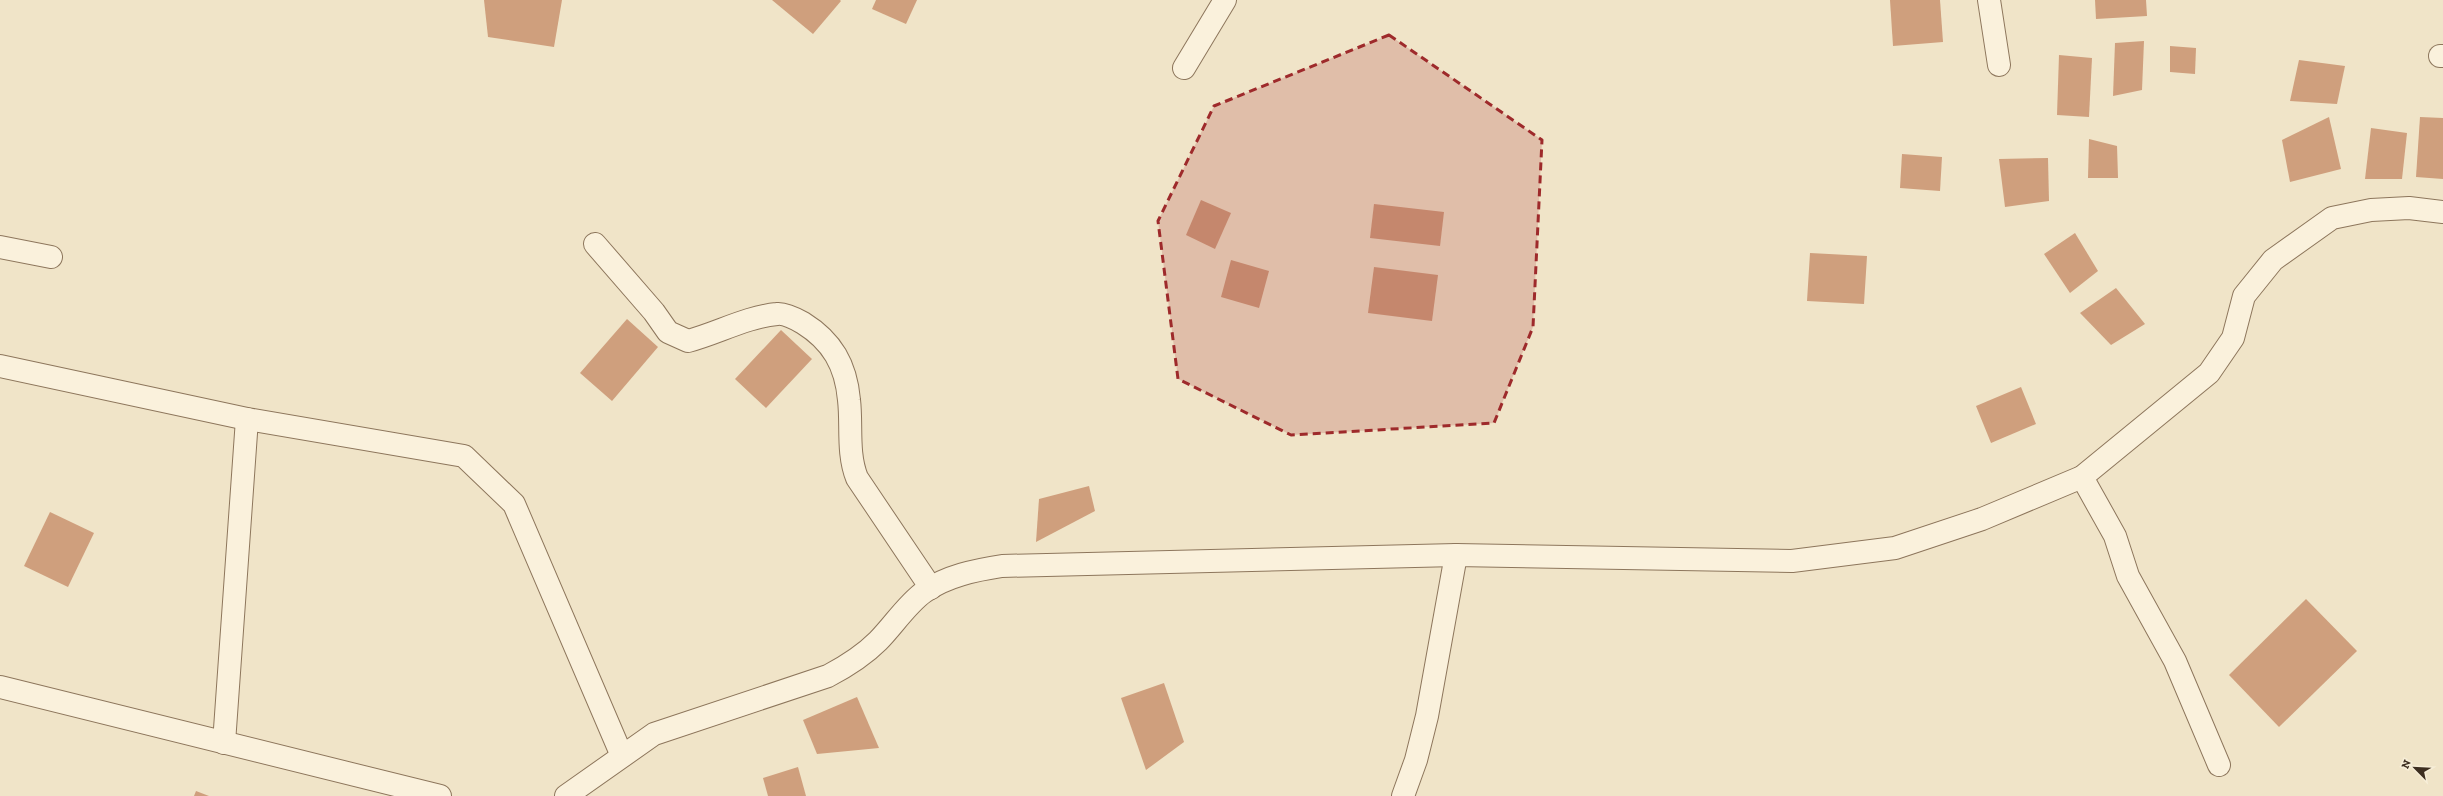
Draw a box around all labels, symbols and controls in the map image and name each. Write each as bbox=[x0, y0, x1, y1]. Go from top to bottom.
north arrow bbox=[2395, 748, 2435, 788]
text: N bbox=[2399, 757, 2414, 771]

